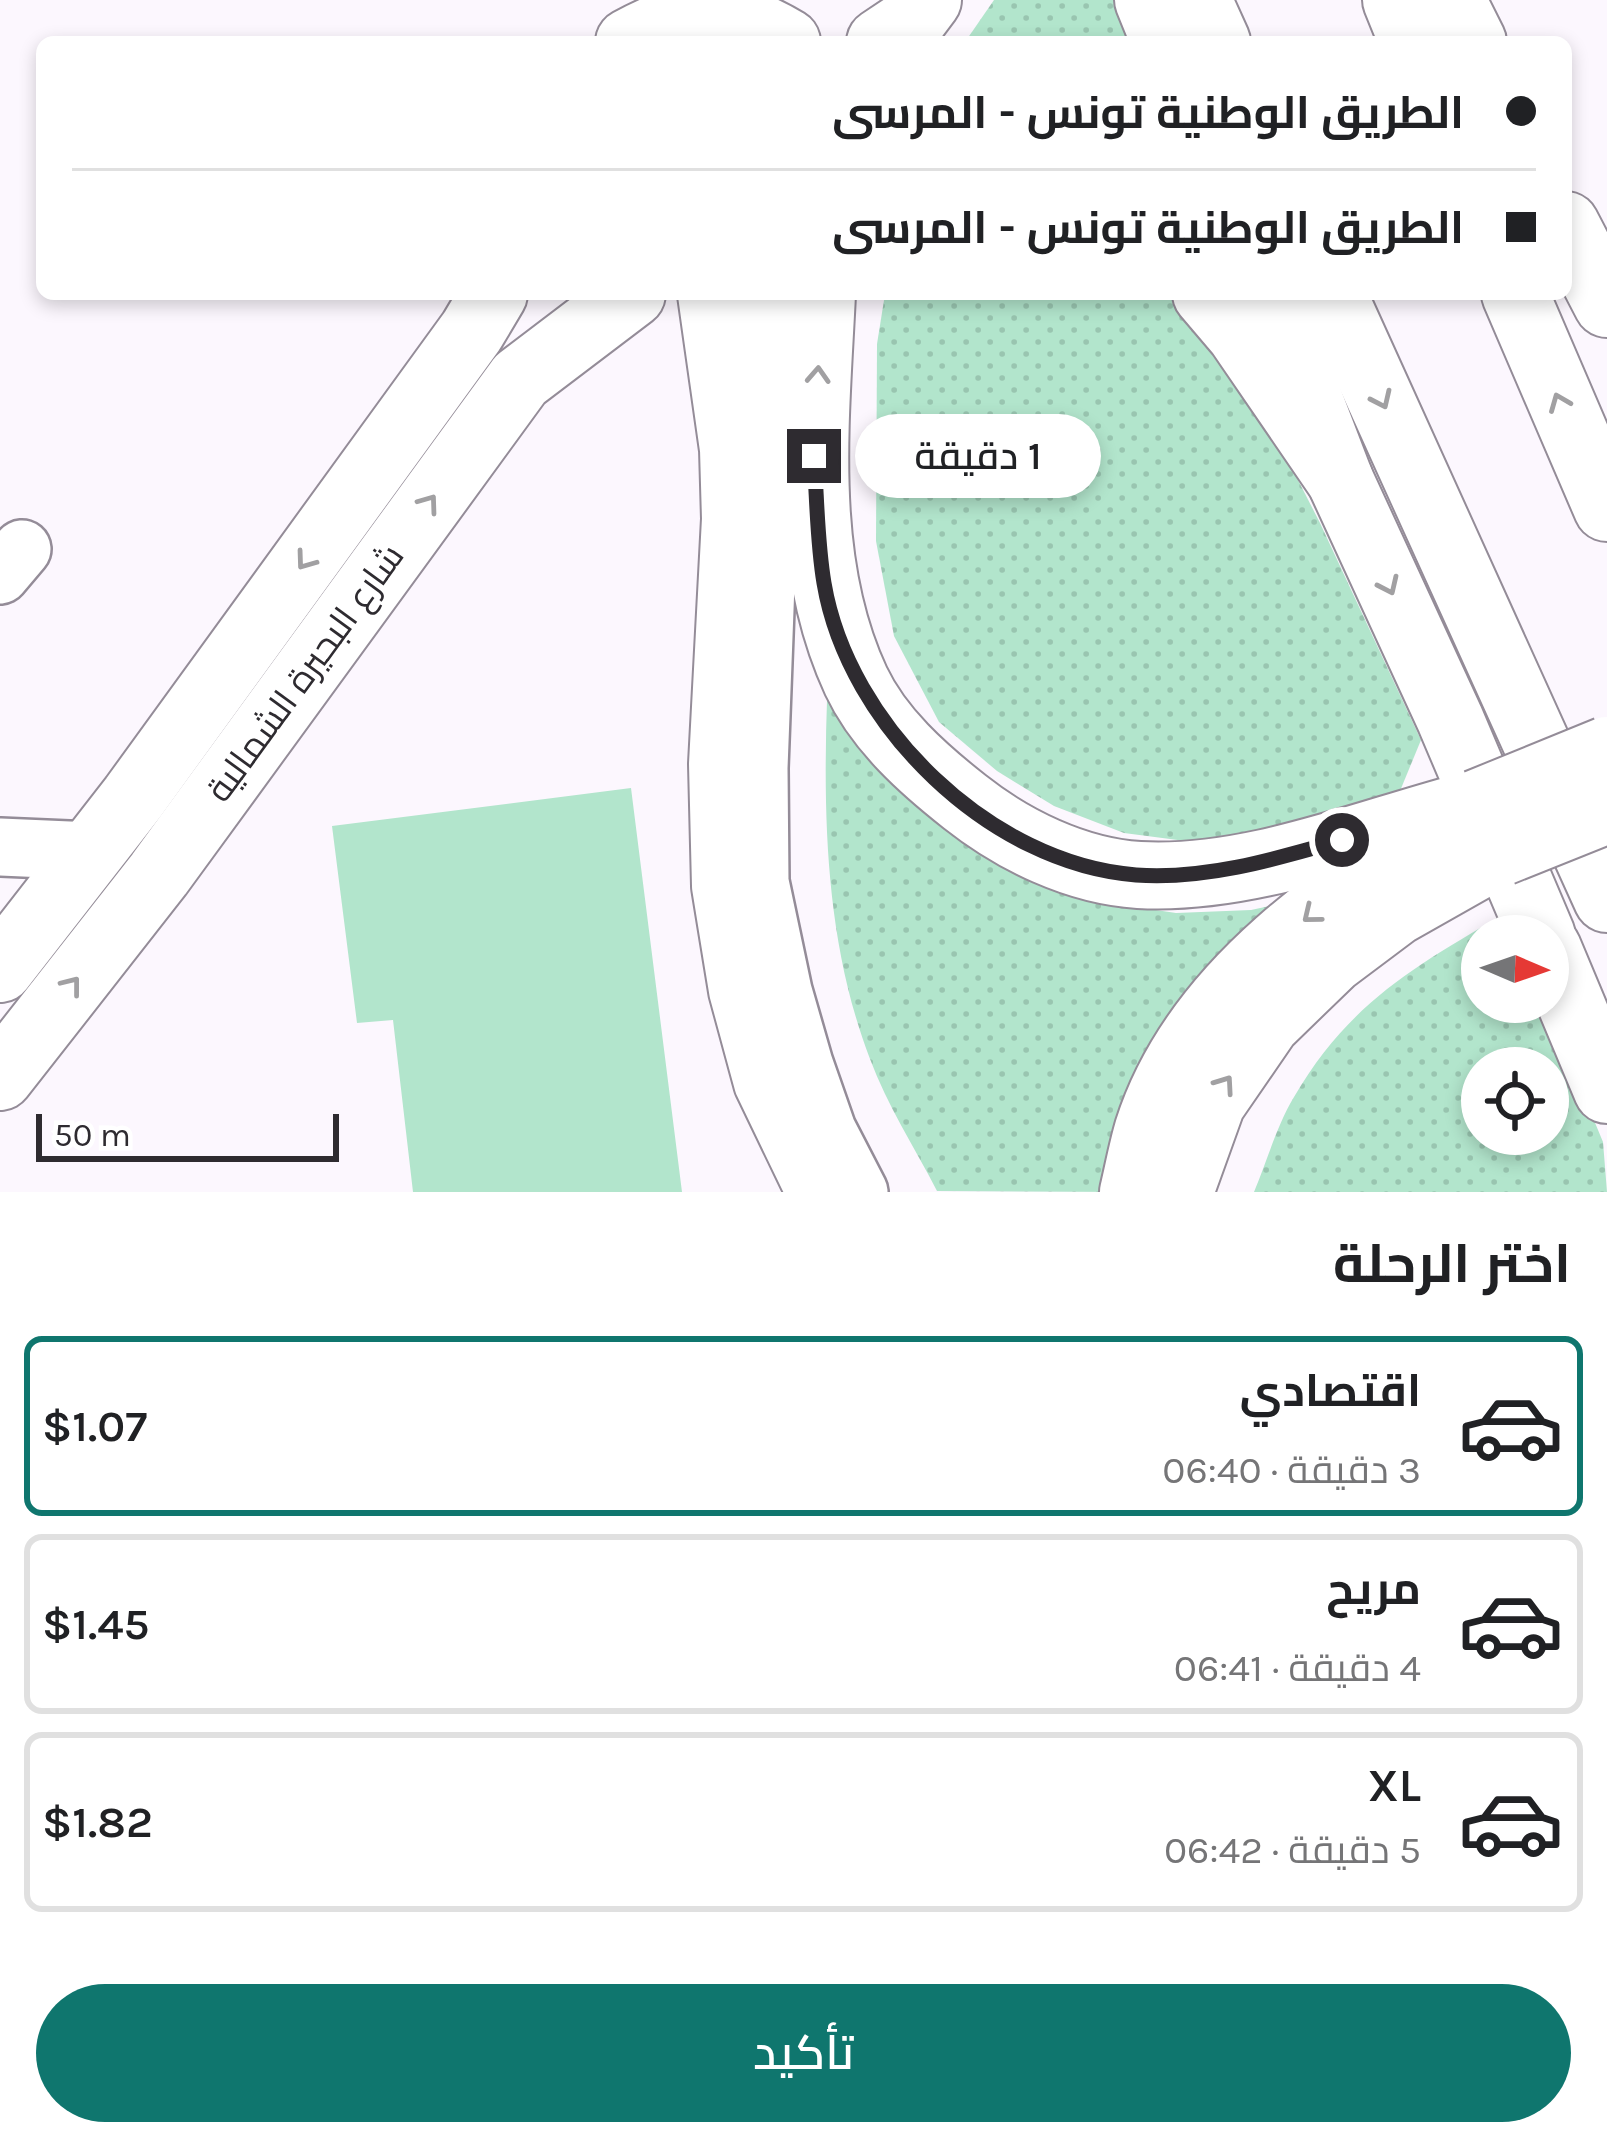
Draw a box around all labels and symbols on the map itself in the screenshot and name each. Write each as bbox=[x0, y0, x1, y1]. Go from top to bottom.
one-way arrow bbox=[805, 365, 831, 384]
one-way arrow bbox=[1368, 388, 1391, 409]
one-way arrow bbox=[1549, 392, 1574, 413]
callout: 1 دقيقة bbox=[856, 414, 1102, 498]
route end bbox=[787, 429, 841, 483]
one-way arrow bbox=[414, 495, 436, 516]
street label: شارع البحيرة الشمالية bbox=[198, 536, 415, 812]
one-way arrow bbox=[298, 548, 320, 569]
one-way arrow bbox=[1375, 574, 1398, 595]
route start bbox=[1315, 813, 1369, 867]
one-way arrow bbox=[1302, 901, 1324, 922]
north arrow bbox=[1461, 915, 1569, 1023]
one-way arrow bbox=[58, 977, 79, 999]
one-way arrow bbox=[1211, 1076, 1233, 1098]
scale bar bbox=[36, 1108, 339, 1161]

